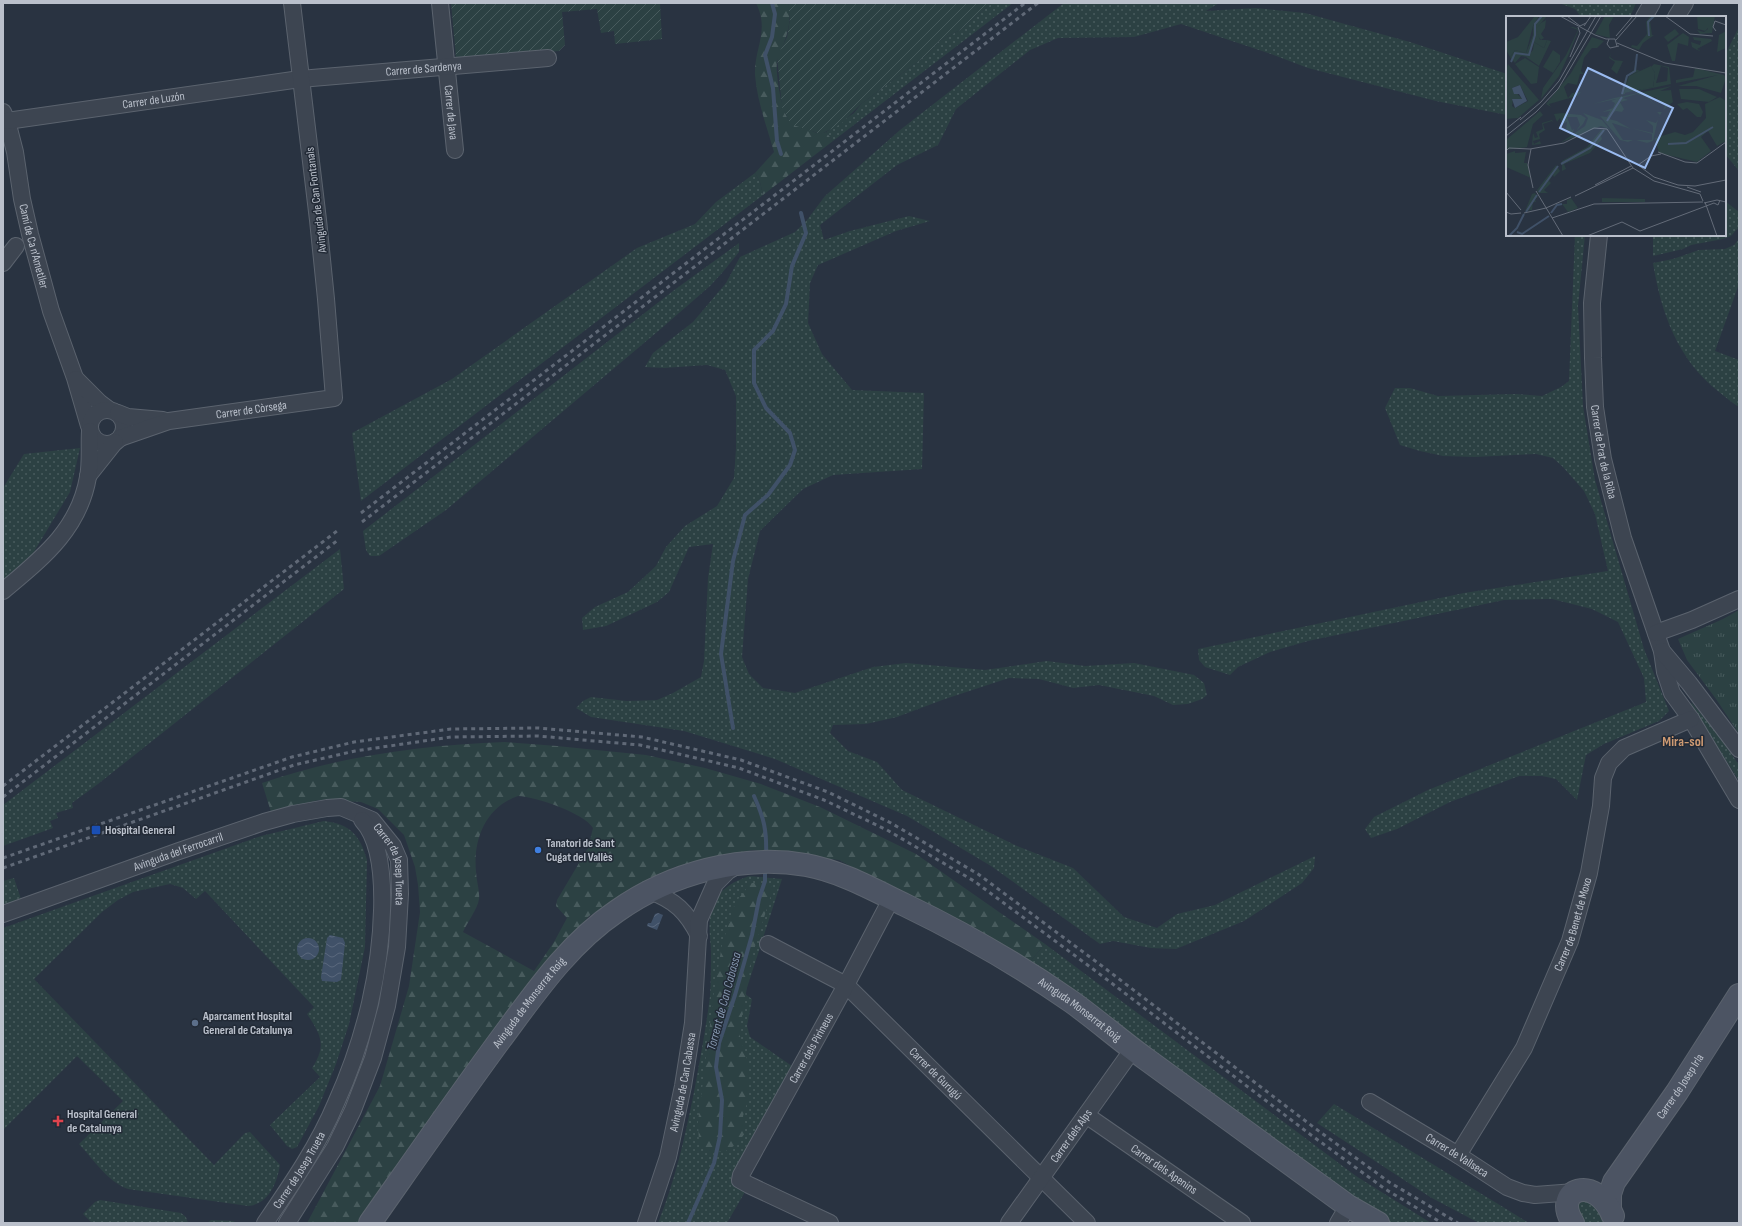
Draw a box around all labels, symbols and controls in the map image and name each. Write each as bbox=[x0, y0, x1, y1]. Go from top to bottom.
inset map bbox=[1506, 16, 1726, 236]
street label: Carrer de Sardenya bbox=[385, 58, 462, 80]
street label: Carrer de Java bbox=[440, 84, 461, 141]
street label: Carrer de Luzón bbox=[121, 89, 186, 112]
street label: Avinguda de Can Fontanals bbox=[303, 146, 331, 255]
street label: Camí de Ca n'Ametller bbox=[15, 202, 52, 291]
street label: Carrer de Còrsega bbox=[215, 398, 288, 422]
street label: Carrer de Prat de la Riba bbox=[1587, 404, 1620, 501]
district label: Mira-sol bbox=[1662, 733, 1704, 750]
street label: Carrer de Josep Trueta bbox=[370, 820, 407, 906]
place label: Hospital General bbox=[105, 823, 175, 838]
marker: Hospital General bbox=[90, 824, 102, 836]
street label: Avinguda del Ferrocarril bbox=[131, 830, 225, 875]
place label: Tanatori de Sant Cugat del Vallès bbox=[546, 836, 615, 865]
marker: Tanatori de Sant Cugat del Vallès bbox=[533, 845, 543, 855]
street label: Carrer de Benet de Moxo bbox=[1551, 876, 1595, 974]
water label: Torrent de Can Cabassa bbox=[703, 950, 745, 1052]
street label: Avinguda de Monserrat Roig bbox=[489, 954, 569, 1052]
street label: Avinguda Monserrat Roig bbox=[1035, 974, 1124, 1045]
place label: Aparcament Hospital General de Catalunya bbox=[202, 1009, 293, 1038]
street label: Carrer dels Pirineus bbox=[786, 1011, 837, 1086]
marker: Aparcament Hospital General de Catalunya bbox=[190, 1018, 200, 1028]
street label: Avinguda de Can Cabassa bbox=[666, 1031, 699, 1134]
street label: Carrer de Gurugú bbox=[906, 1044, 965, 1103]
street label: Carrer de Josep Irla bbox=[1653, 1051, 1708, 1122]
street label: Carrer dels Alps bbox=[1047, 1106, 1096, 1166]
place label: Hospital General de Catalunya bbox=[67, 1107, 137, 1136]
marker: Hospital General de Catalunya bbox=[52, 1115, 64, 1127]
street label: Carrer de Josep Trueta bbox=[270, 1129, 329, 1212]
street label: Carrer de Vallseca bbox=[1423, 1130, 1491, 1181]
street label: Carrer dels Apenins bbox=[1128, 1141, 1200, 1198]

